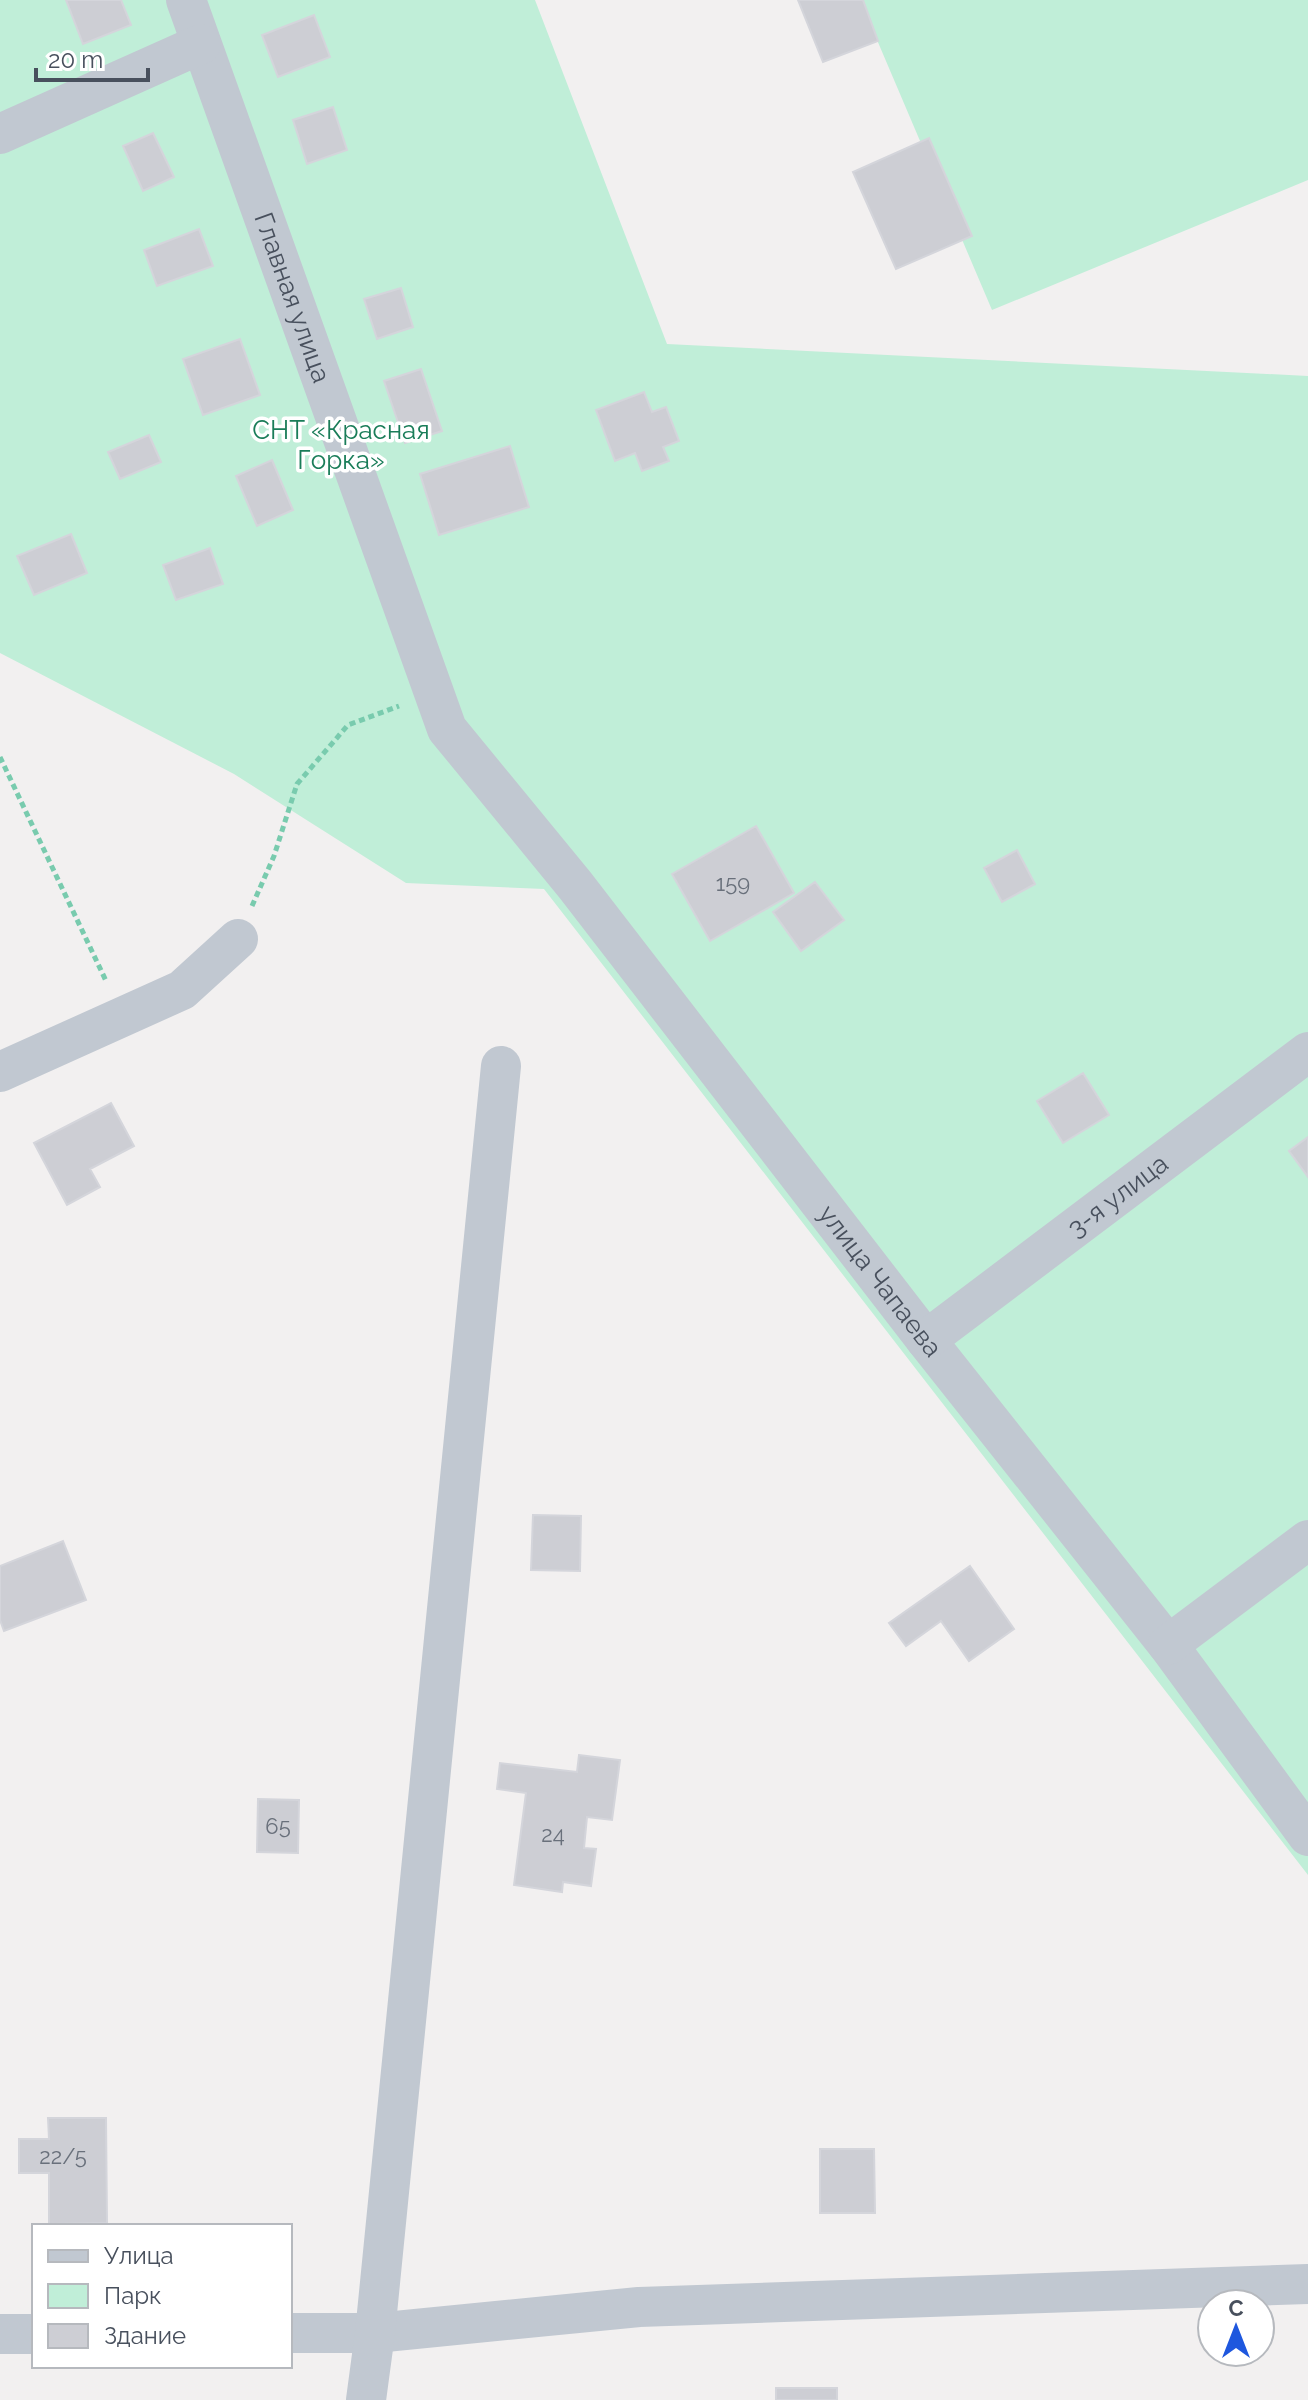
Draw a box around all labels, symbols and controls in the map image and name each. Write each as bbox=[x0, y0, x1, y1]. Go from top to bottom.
scale bar bbox=[36, 32, 148, 82]
text: 20 m bbox=[48, 45, 103, 74]
street label: Главная улица bbox=[248, 208, 337, 387]
park label: СНТ «Красная Горка» bbox=[252, 415, 430, 475]
house number: 159 bbox=[716, 870, 750, 896]
street label: 3-я улица bbox=[1062, 1148, 1174, 1243]
street label: улица Чапаева bbox=[812, 1199, 948, 1363]
house number: 65 bbox=[265, 1813, 291, 1839]
house number: 24 bbox=[541, 1821, 565, 1847]
house number: 22/5 bbox=[39, 2143, 87, 2169]
legend bbox=[32, 2224, 292, 2368]
text: Улица bbox=[104, 2241, 174, 2270]
text: Парк bbox=[104, 2281, 162, 2310]
north arrow bbox=[1196, 2288, 1276, 2368]
text: С bbox=[1228, 2295, 1244, 2321]
text: Здание bbox=[104, 2321, 186, 2350]

